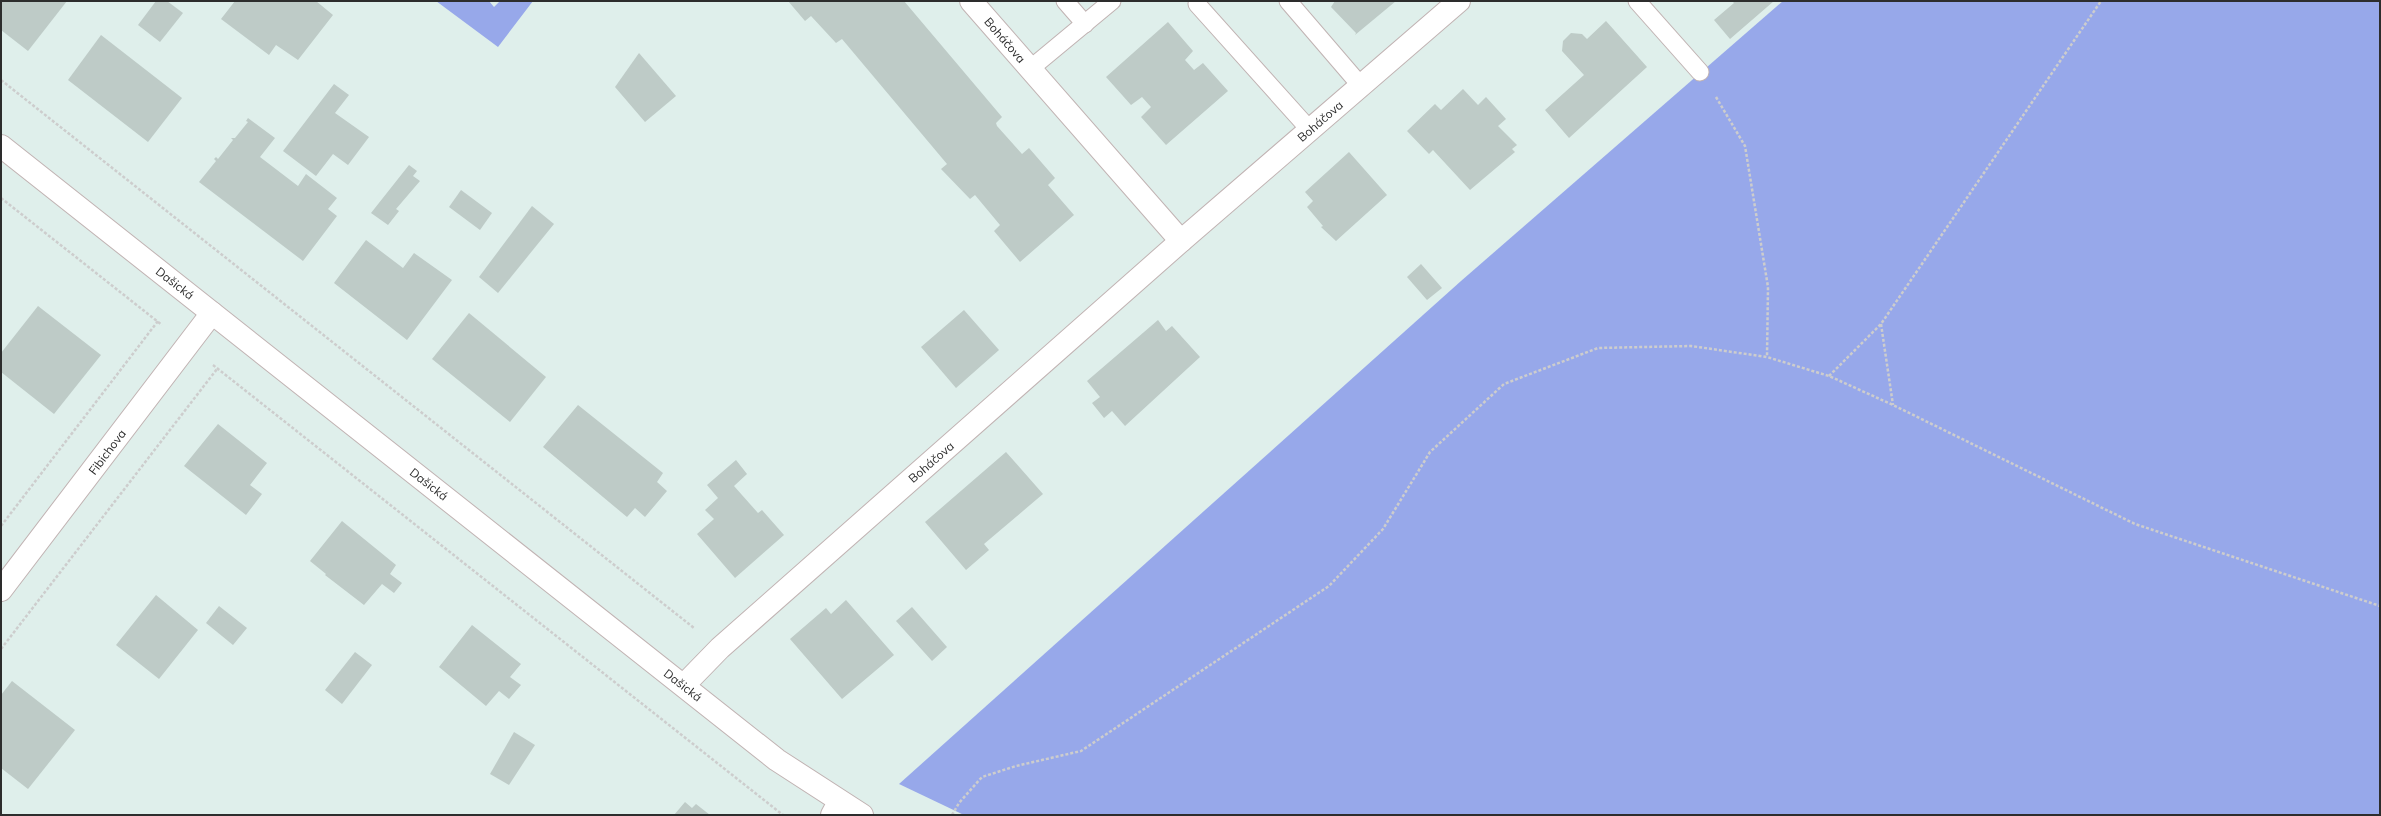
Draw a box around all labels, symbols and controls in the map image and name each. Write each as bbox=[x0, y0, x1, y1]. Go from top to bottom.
street label: Boháčova bbox=[981, 14, 1029, 66]
street label: Boháčova bbox=[1294, 97, 1346, 145]
street label: Dašická bbox=[153, 263, 197, 303]
street label: Fibichova bbox=[85, 426, 129, 478]
street label: Boháčova bbox=[905, 438, 957, 486]
street label: Dašická bbox=[407, 464, 451, 504]
street label: Dašická bbox=[661, 665, 705, 705]

